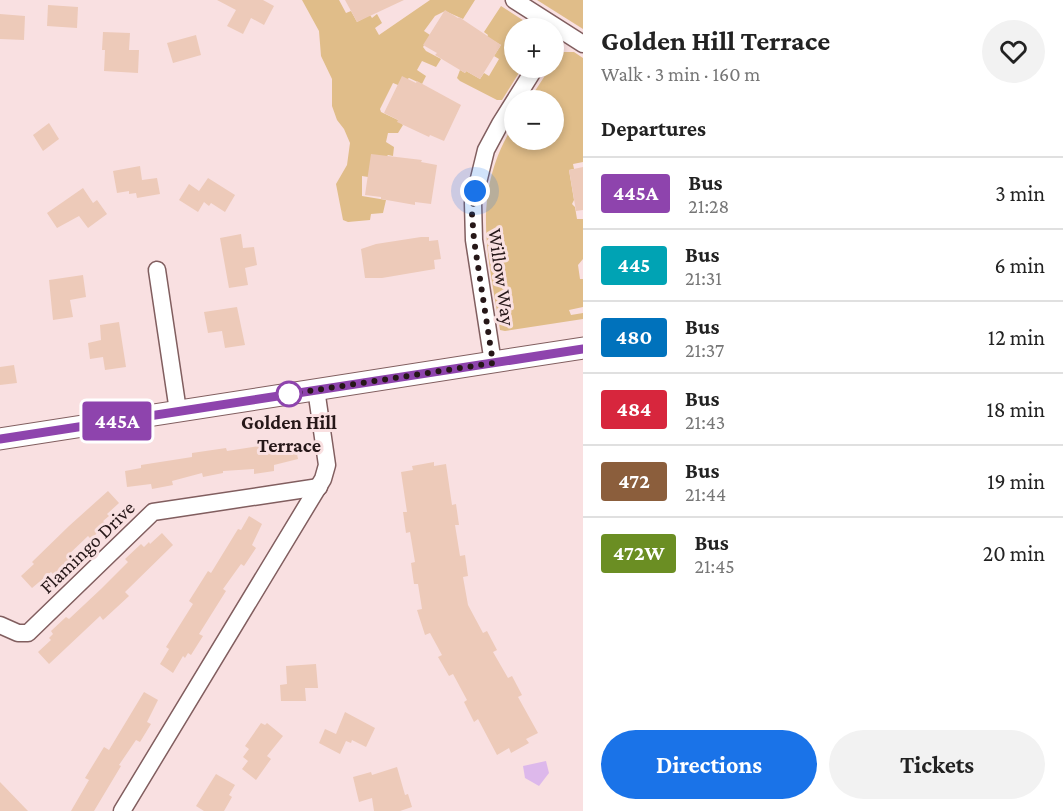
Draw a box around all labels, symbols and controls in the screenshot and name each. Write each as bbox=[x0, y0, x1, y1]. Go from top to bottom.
map controls bbox=[504, 18, 564, 150]
button: + bbox=[504, 18, 564, 78]
button: heart bbox=[982, 20, 1045, 83]
text: Golden Hill Terrace bbox=[601, 25, 830, 56]
text: Walk · 3 min · 160 m bbox=[601, 63, 760, 85]
button: − bbox=[504, 90, 564, 150]
text: Departures bbox=[601, 116, 706, 141]
text: Bus bbox=[688, 170, 723, 195]
your location bbox=[460, 176, 490, 206]
text: 445A bbox=[613, 181, 658, 205]
text: 3 min bbox=[995, 181, 1045, 206]
text: 21:28 bbox=[688, 195, 729, 217]
street label: Willow Way bbox=[483, 227, 520, 328]
text: Bus bbox=[685, 242, 719, 267]
text: 445 bbox=[618, 253, 650, 277]
text: 6 min bbox=[994, 253, 1045, 278]
text: 21:31 bbox=[685, 267, 722, 289]
text: Bus bbox=[685, 314, 719, 339]
text: 480 bbox=[616, 325, 652, 349]
text: 12 min bbox=[988, 325, 1045, 350]
text: 21:37 bbox=[685, 339, 724, 361]
marker: Golden Hill Terrace bbox=[276, 381, 302, 407]
text: Bus bbox=[685, 386, 719, 411]
text: 484 bbox=[617, 397, 651, 421]
text: 18 min bbox=[986, 397, 1045, 422]
line badge: 445A bbox=[75, 402, 159, 440]
text: 445A bbox=[94, 409, 140, 433]
place label: Golden Hill Terrace bbox=[241, 411, 337, 456]
text: 21:43 bbox=[685, 411, 725, 433]
text: Bus bbox=[685, 458, 719, 483]
text: 472 bbox=[618, 469, 650, 493]
text: 19 min bbox=[987, 469, 1045, 494]
text: 21:44 bbox=[685, 483, 726, 505]
street label: Flamingo Drive bbox=[35, 496, 140, 598]
text: Bus bbox=[694, 530, 729, 555]
text: 472W bbox=[613, 541, 664, 565]
text: 20 min bbox=[983, 541, 1045, 566]
text: 21:45 bbox=[694, 555, 735, 577]
button: Directions bbox=[601, 730, 817, 799]
button: Tickets bbox=[829, 730, 1045, 799]

